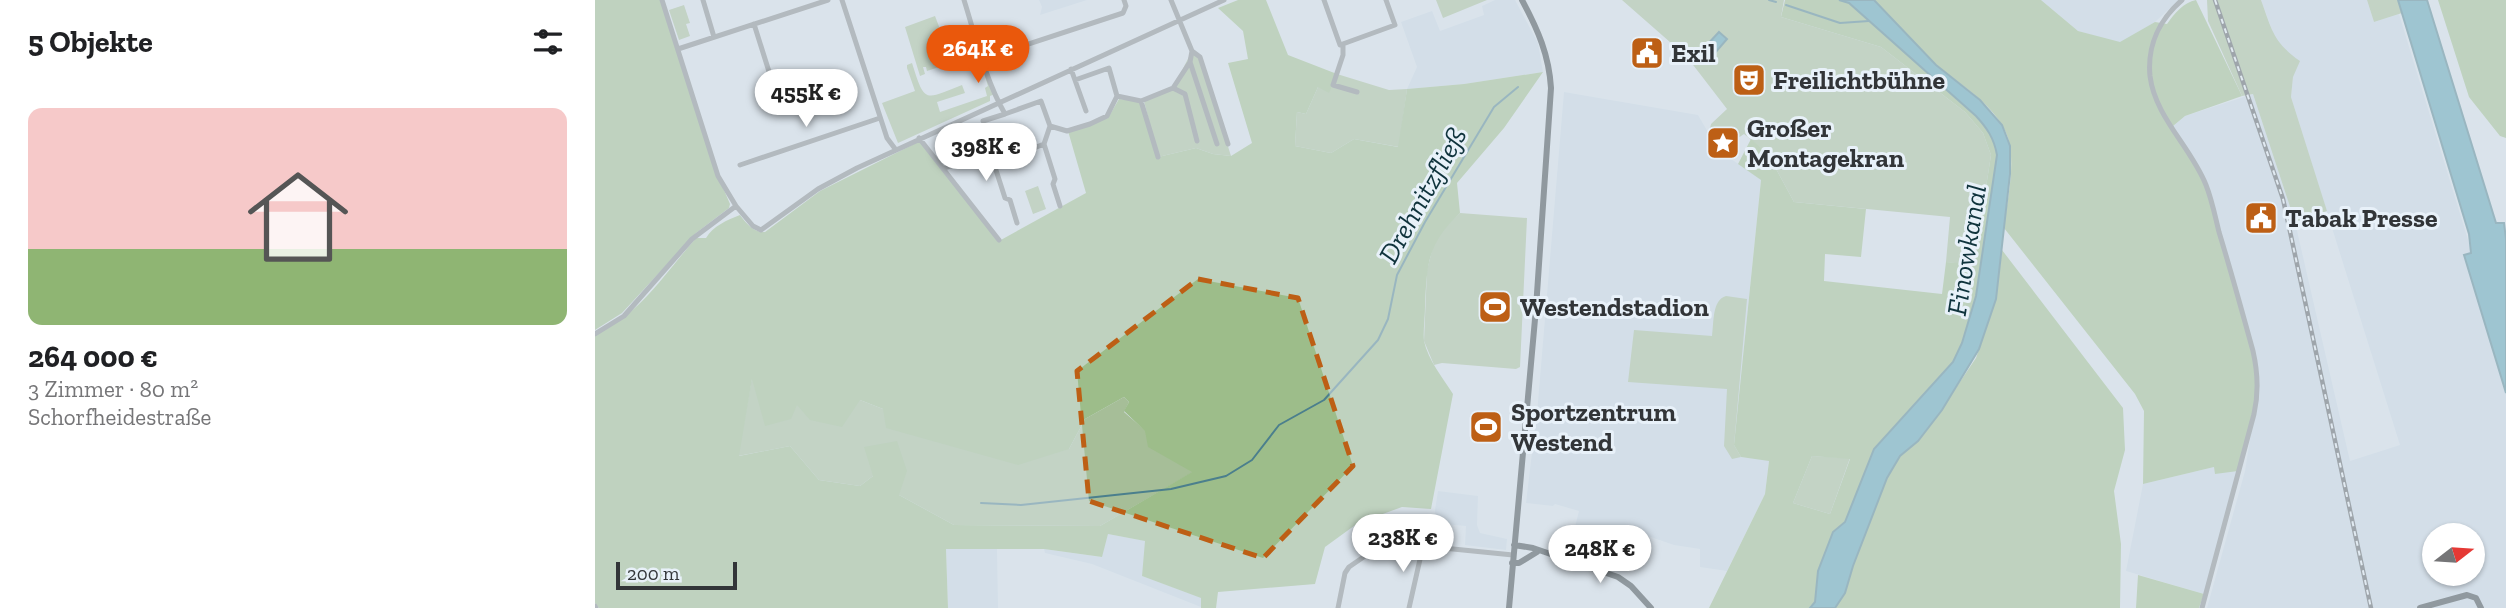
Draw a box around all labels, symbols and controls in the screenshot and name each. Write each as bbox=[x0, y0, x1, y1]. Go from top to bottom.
icon: filters bbox=[529, 23, 567, 61]
text: 5 Objekte bbox=[28, 24, 153, 60]
pin: 264K € bbox=[921, 25, 1035, 85]
text: 264K € bbox=[942, 34, 1014, 62]
public building icon: Exil bbox=[1628, 34, 1666, 72]
place label: Exil bbox=[1671, 37, 1716, 69]
theatre icon: Freilichtbühne bbox=[1730, 61, 1768, 99]
place label: Freilichtbühne bbox=[1773, 64, 1945, 96]
pin: 455K € bbox=[749, 69, 863, 129]
text: 455K € bbox=[771, 78, 841, 106]
place label: Großer Montagekran bbox=[1747, 112, 1905, 174]
water label: Drehnitzfließ bbox=[1372, 121, 1473, 269]
pin: 398K € bbox=[929, 124, 1043, 183]
place icon: Großer Montagekran bbox=[1704, 124, 1742, 162]
text: 398K € bbox=[951, 132, 1021, 160]
icon: home bbox=[235, 154, 361, 280]
water label: Finowkanal bbox=[1940, 182, 1993, 318]
public building icon: Tabak Presse bbox=[2242, 199, 2280, 237]
place label: Tabak Presse bbox=[2285, 202, 2438, 234]
sports icon: Westendstadion bbox=[1476, 288, 1514, 326]
place label: Westendstadion bbox=[1520, 291, 1709, 323]
text: 264 000 € bbox=[28, 339, 158, 375]
text: 3 Zimmer · 80 m² bbox=[28, 375, 198, 403]
place label: Sportzentrum Westend bbox=[1511, 396, 1676, 458]
text: Schorfheidestraße bbox=[28, 403, 211, 431]
sports icon: Sportzentrum Westend bbox=[1467, 408, 1505, 446]
pin: 238K € bbox=[1346, 514, 1460, 574]
text: 238K € bbox=[1368, 523, 1438, 551]
north arrow bbox=[2422, 523, 2485, 586]
map controls bbox=[2422, 523, 2485, 586]
pin: 248K € bbox=[1543, 526, 1657, 585]
text: 248K € bbox=[1564, 534, 1636, 562]
scale bar bbox=[616, 559, 737, 591]
text: 200 m bbox=[627, 562, 679, 585]

